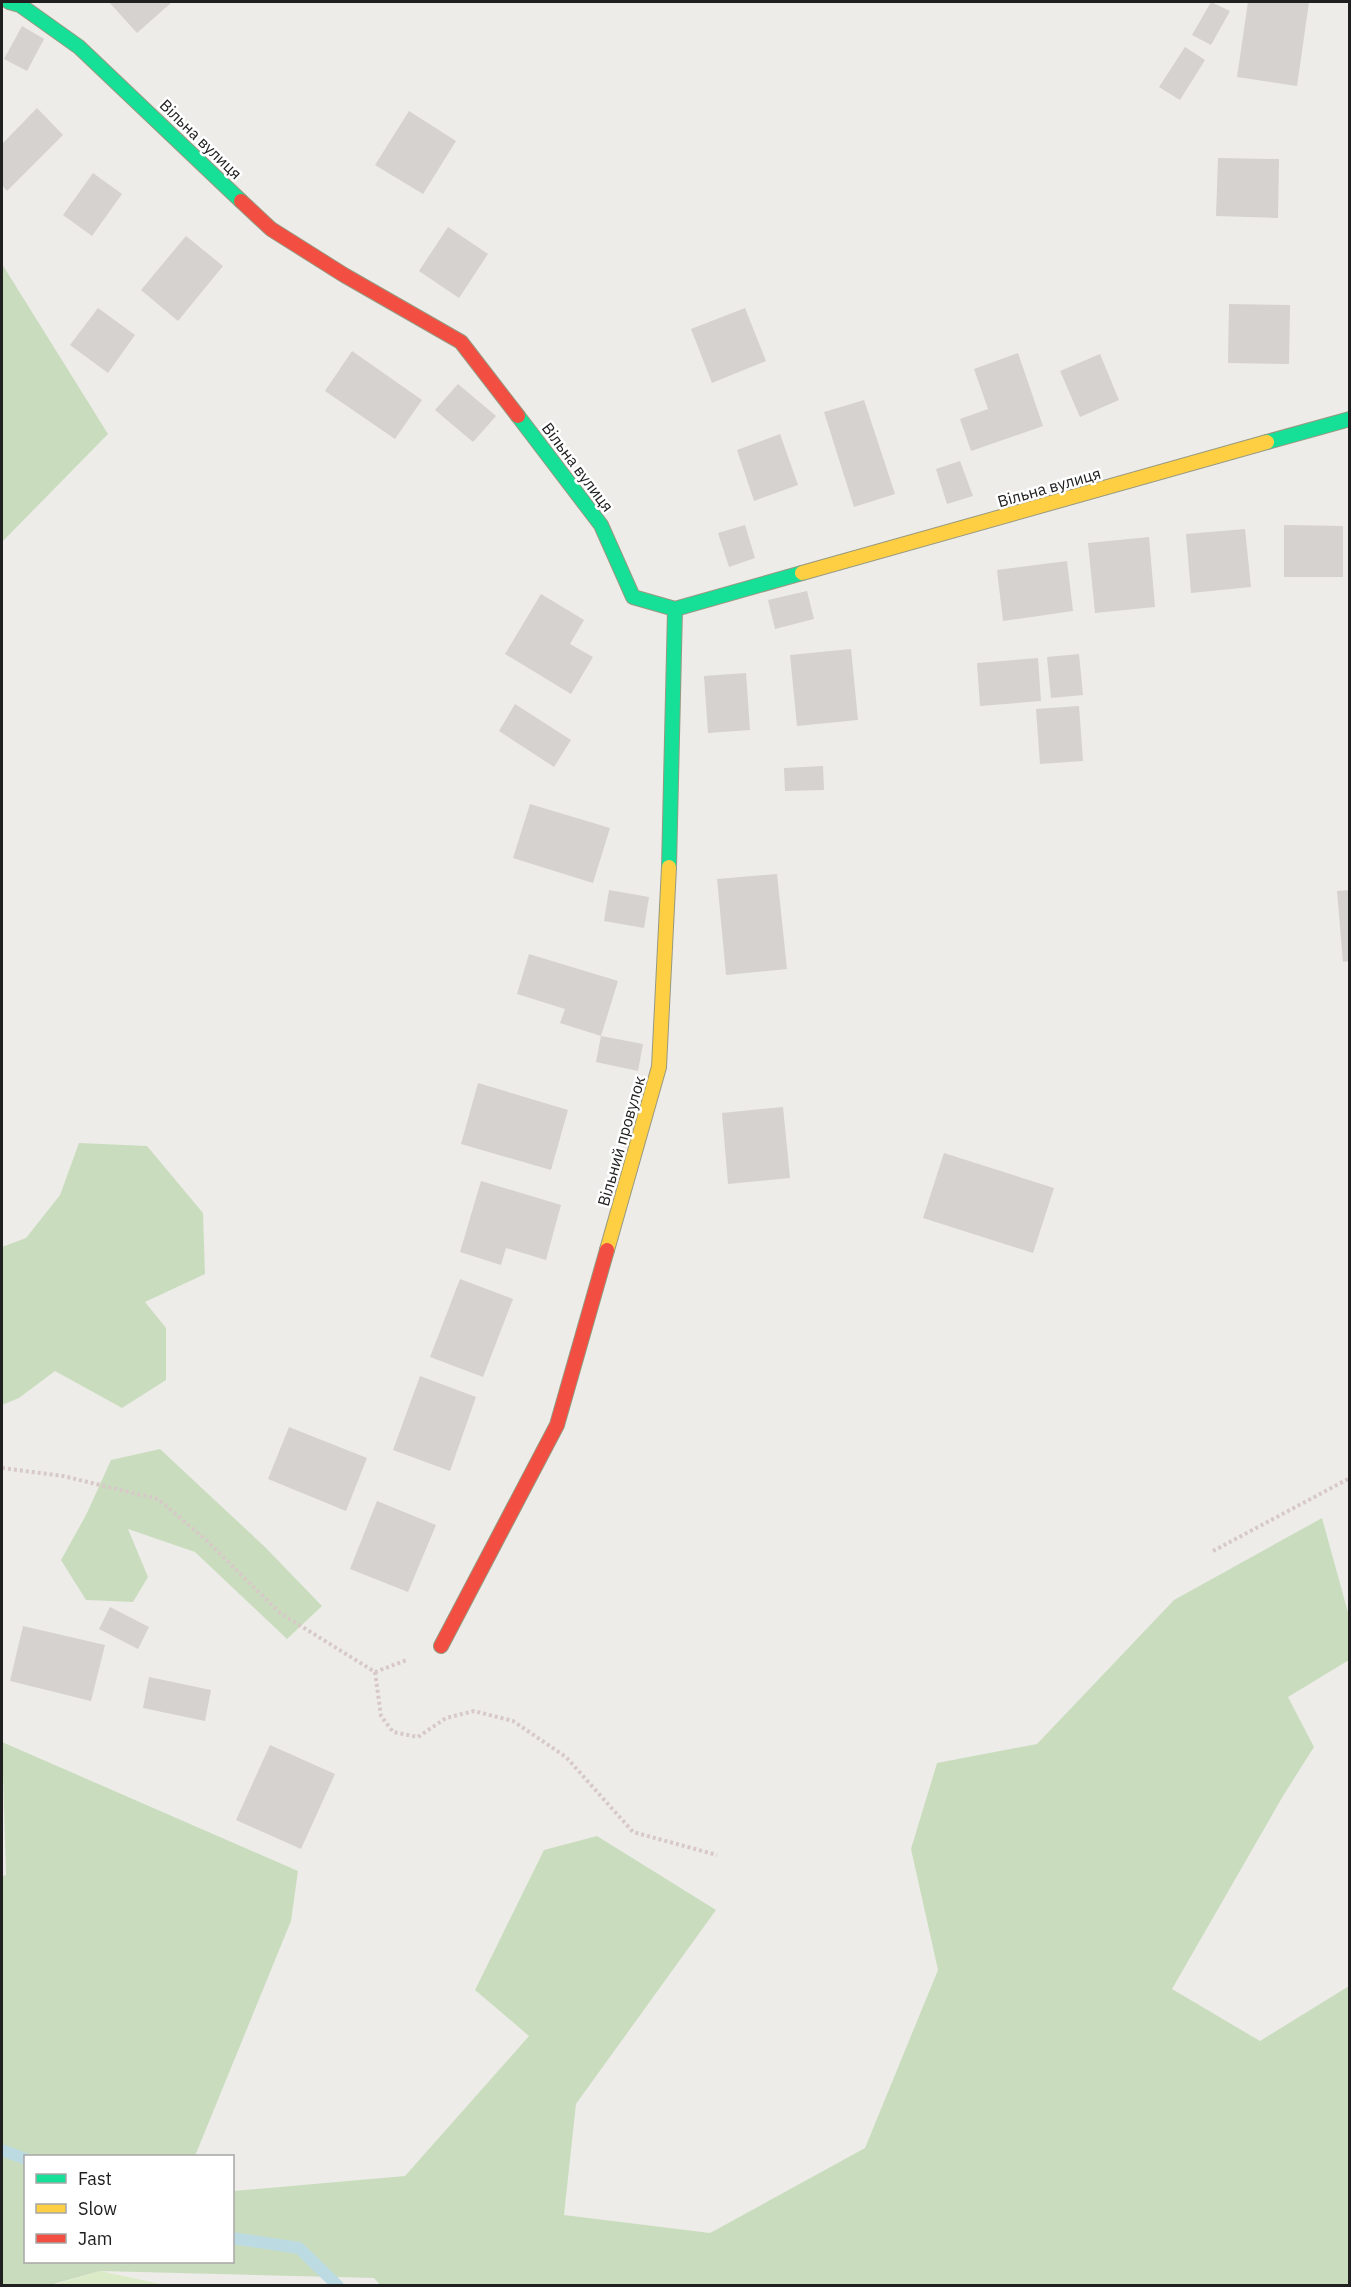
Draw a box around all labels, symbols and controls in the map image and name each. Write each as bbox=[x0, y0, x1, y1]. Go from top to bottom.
street label: Вільна вулиця bbox=[156, 95, 246, 183]
street label: Вільна вулиця bbox=[538, 418, 618, 516]
street label: Вільна вулиця bbox=[995, 463, 1103, 511]
street label: Вільний провулок bbox=[593, 1073, 649, 1208]
legend bbox=[24, 2155, 234, 2263]
text: Fast bbox=[78, 2167, 112, 2190]
text: Slow bbox=[78, 2197, 117, 2220]
text: Jam bbox=[78, 2227, 113, 2250]

